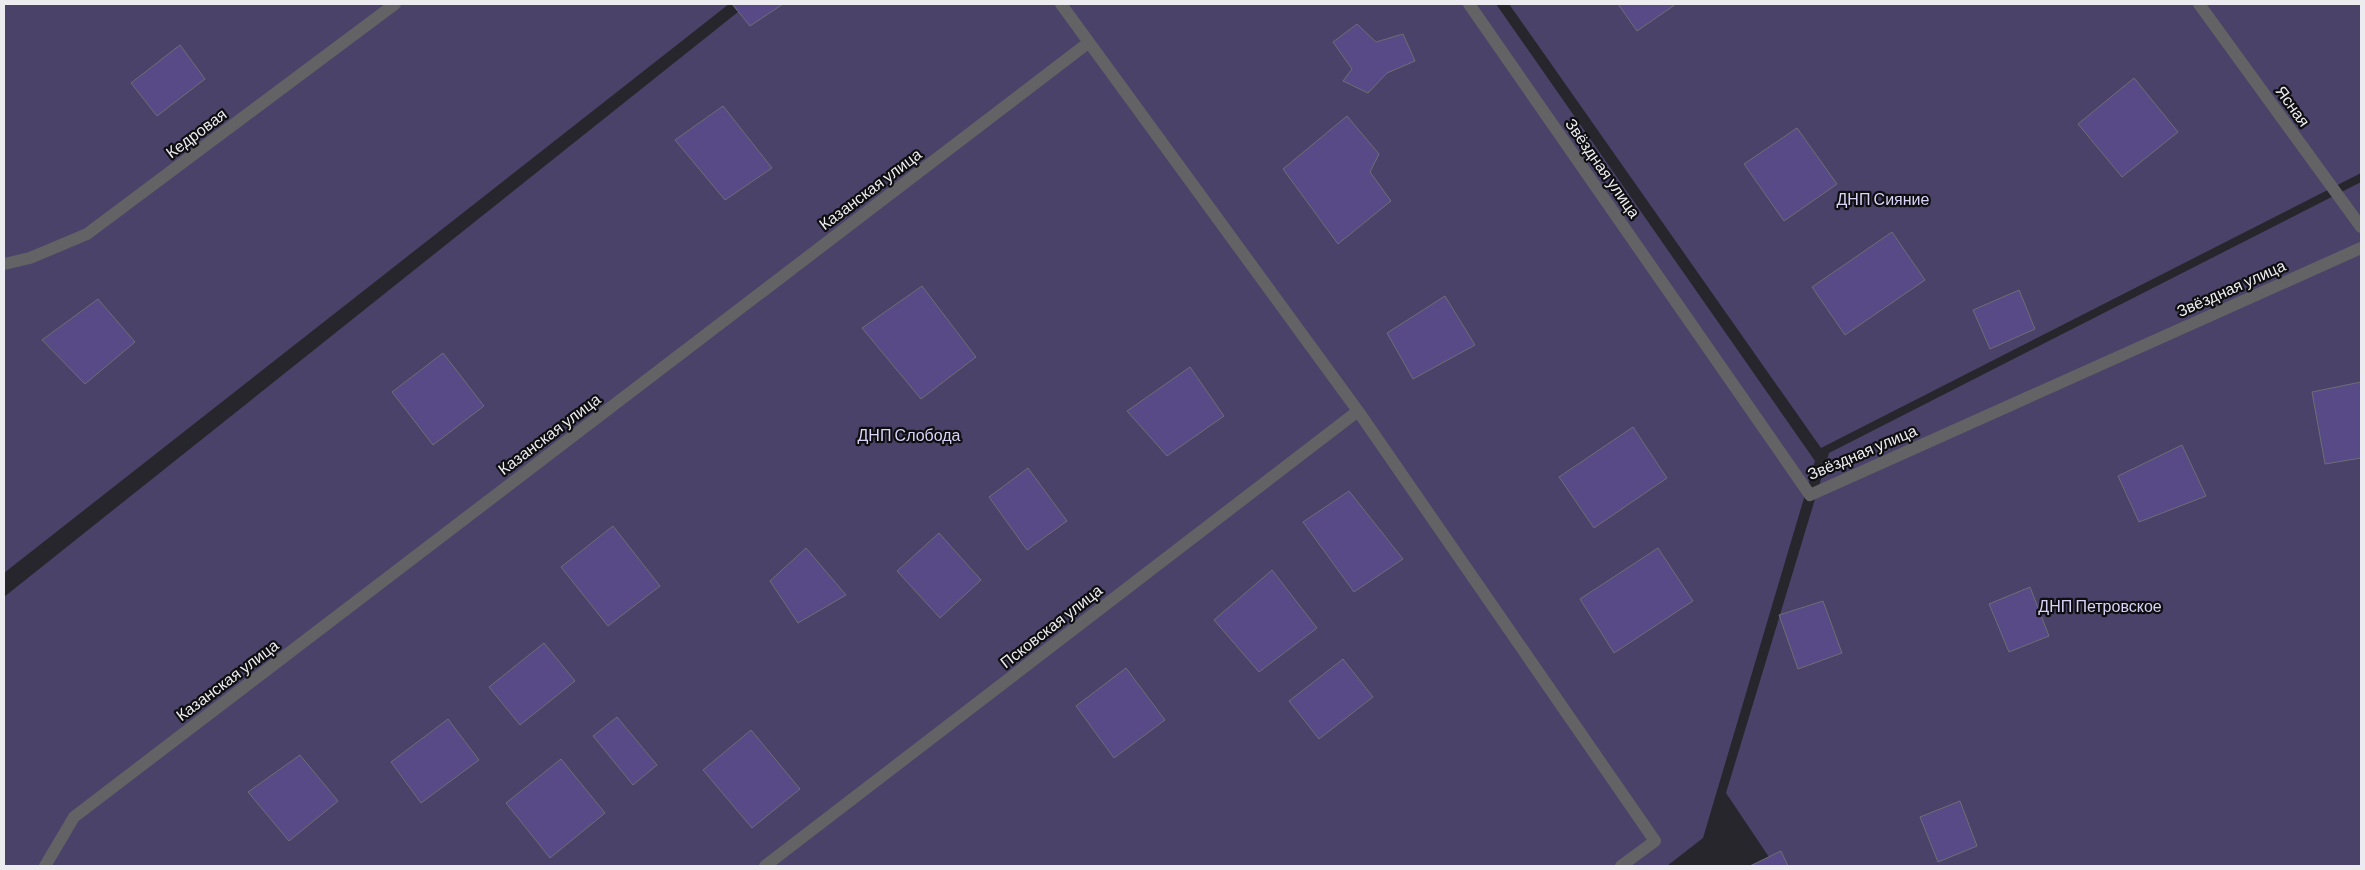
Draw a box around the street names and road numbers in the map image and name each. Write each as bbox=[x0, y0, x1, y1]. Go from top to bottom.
street label: Ясная bbox=[2272, 82, 2315, 130]
street label: Кедровая bbox=[162, 104, 230, 162]
street label: Звёздная улица bbox=[1562, 114, 1645, 221]
street label: Казанская улица bbox=[815, 144, 925, 233]
street label: Звёздная улица bbox=[2174, 255, 2288, 320]
street label: Казанская улица bbox=[494, 389, 604, 478]
street label: Звёздная улица bbox=[1804, 420, 1919, 483]
street label: Псковская улица bbox=[996, 580, 1105, 671]
street label: Казанская улица bbox=[172, 635, 282, 724]

